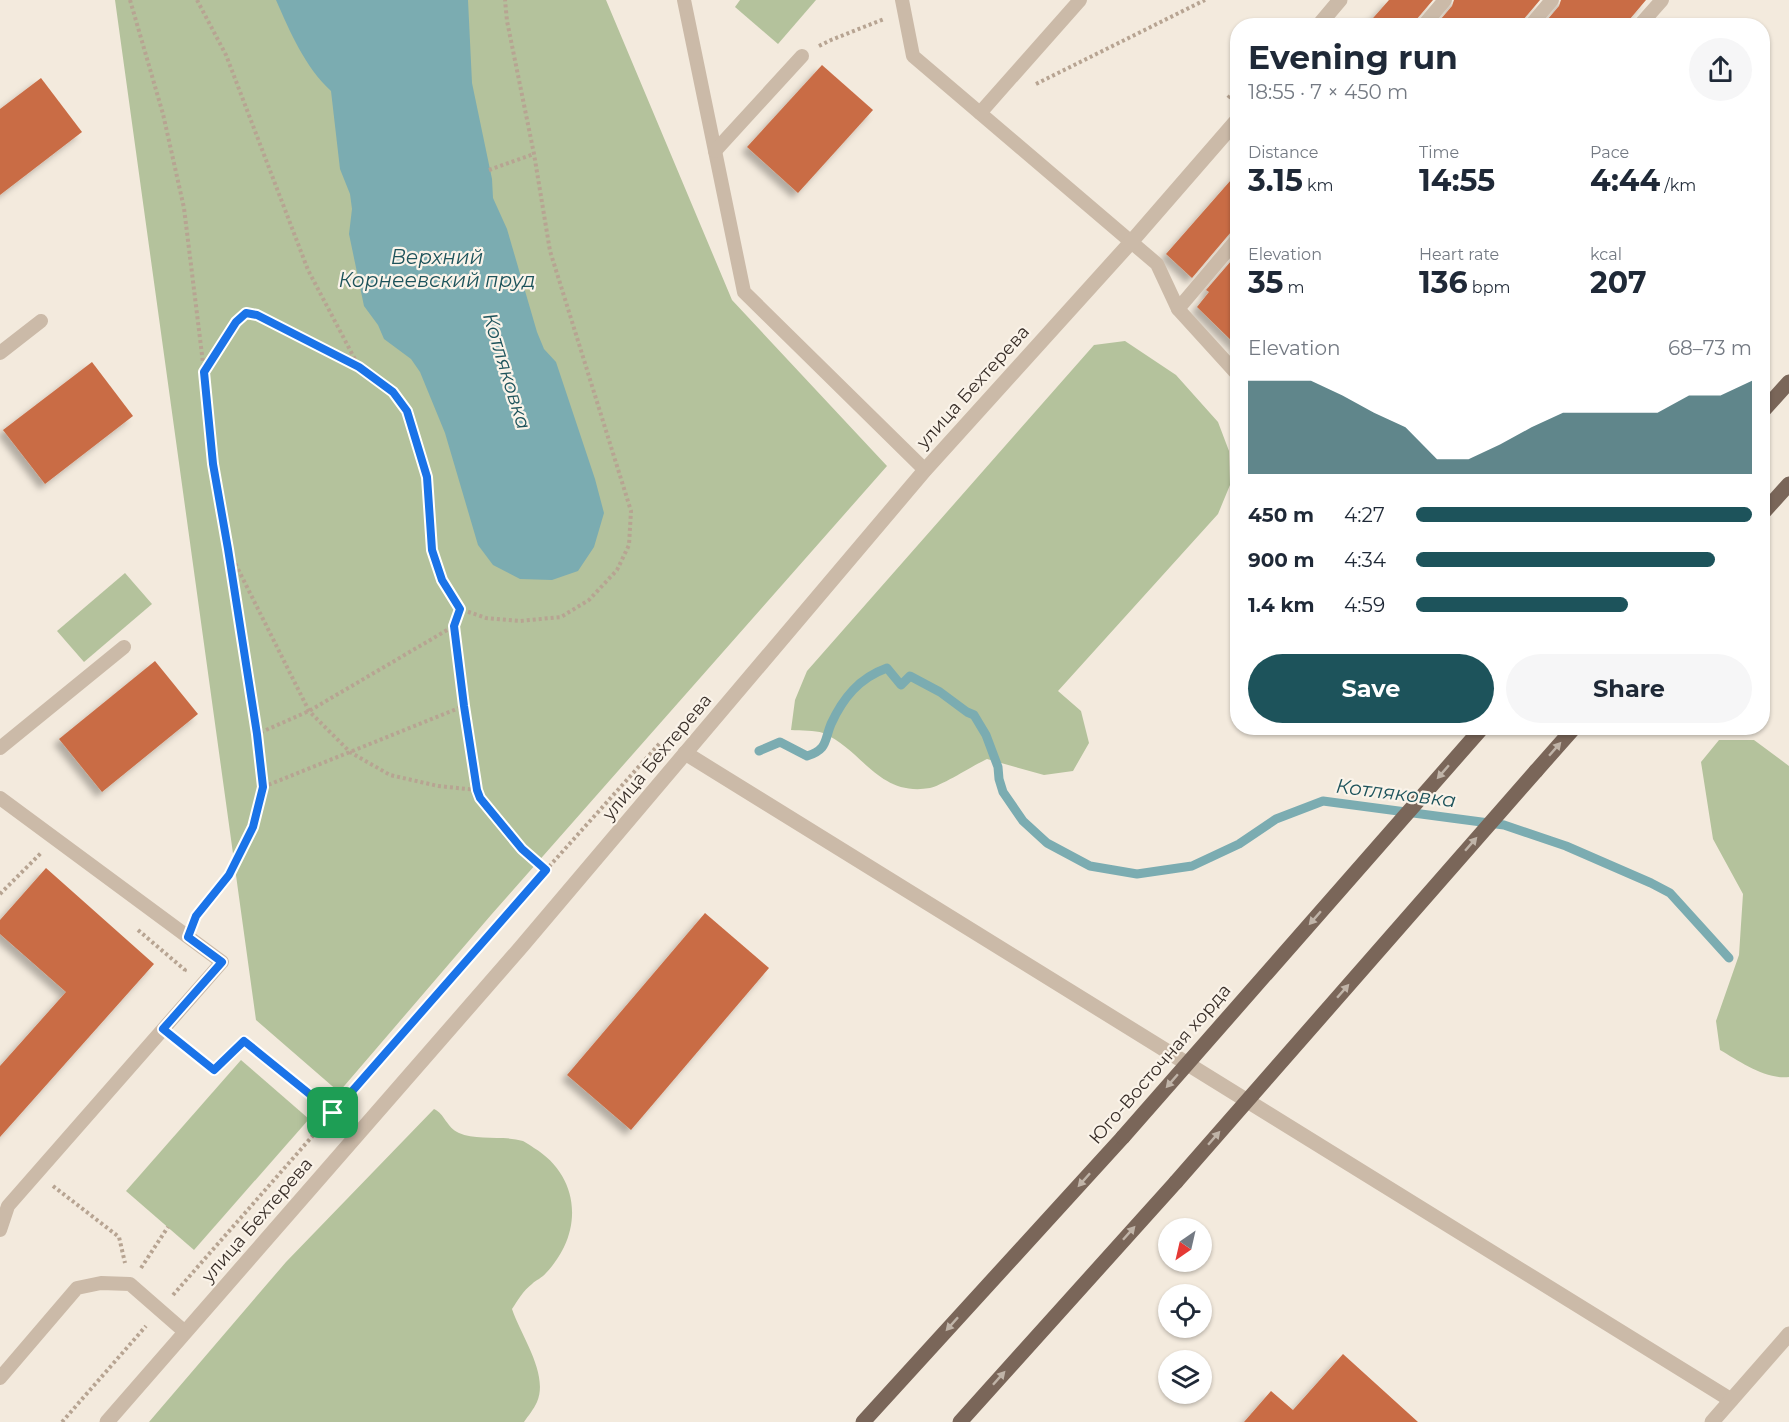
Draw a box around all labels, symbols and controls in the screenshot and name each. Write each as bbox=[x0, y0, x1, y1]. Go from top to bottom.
text: Evening run bbox=[1248, 37, 1458, 77]
button: share bbox=[1689, 38, 1752, 101]
text: 18:55 · 7 × 450 m bbox=[1248, 80, 1408, 104]
text: Distance bbox=[1248, 143, 1318, 162]
text: Time bbox=[1419, 143, 1459, 162]
text: Pace bbox=[1590, 143, 1629, 162]
text: 3.15 bbox=[1248, 162, 1303, 199]
text: 14:55 bbox=[1419, 162, 1495, 199]
text: 4:44 bbox=[1590, 162, 1660, 199]
text: km bbox=[1303, 176, 1333, 195]
text: /km bbox=[1660, 176, 1696, 195]
water label: Верхний Корнеевский пруд bbox=[338, 245, 536, 292]
text: Elevation bbox=[1248, 245, 1322, 264]
text: Heart rate bbox=[1419, 245, 1499, 264]
text: kcal bbox=[1590, 245, 1622, 264]
text: 35 bbox=[1248, 264, 1283, 301]
text: 136 bbox=[1419, 264, 1468, 301]
text: 207 bbox=[1590, 264, 1647, 301]
text: m bbox=[1283, 278, 1304, 297]
text: bpm bbox=[1468, 278, 1511, 297]
water label: Котляковка bbox=[478, 310, 536, 432]
street label: улица Бехтерева bbox=[911, 321, 1034, 454]
text: Elevation bbox=[1248, 336, 1340, 360]
text: 68–73 m bbox=[1668, 336, 1752, 360]
text: 450 m bbox=[1248, 503, 1314, 527]
text: 4:27 bbox=[1344, 503, 1385, 527]
text: 900 m bbox=[1248, 548, 1315, 572]
text: 4:34 bbox=[1344, 548, 1386, 572]
text: 1.4 km bbox=[1248, 593, 1315, 617]
text: 4:59 bbox=[1344, 593, 1385, 617]
button: Save bbox=[1248, 654, 1494, 723]
button: Share bbox=[1506, 654, 1752, 723]
street label: улица Бехтерева bbox=[597, 689, 716, 825]
one-way arrow bbox=[1548, 742, 1561, 757]
one-way arrow bbox=[1436, 764, 1450, 779]
water label: Котляковка bbox=[1335, 774, 1457, 812]
one-way arrow bbox=[1464, 837, 1478, 852]
one-way arrow bbox=[1309, 910, 1322, 925]
street label: Юго-Восточная хорда bbox=[1084, 979, 1236, 1149]
one-way arrow bbox=[1336, 984, 1349, 999]
one-way arrow bbox=[1166, 1073, 1179, 1088]
pin bbox=[307, 1087, 358, 1138]
icon: arrive bbox=[316, 1096, 349, 1129]
one-way arrow bbox=[1207, 1131, 1220, 1146]
street label: улица Бехтерева bbox=[196, 1153, 317, 1288]
one-way arrow bbox=[1078, 1172, 1091, 1187]
north arrow bbox=[1158, 1218, 1212, 1272]
map controls bbox=[1158, 1218, 1212, 1404]
one-way arrow bbox=[1122, 1226, 1136, 1241]
button: locate bbox=[1158, 1284, 1212, 1338]
one-way arrow bbox=[946, 1316, 959, 1331]
button: layers bbox=[1158, 1350, 1212, 1404]
one-way arrow bbox=[992, 1371, 1006, 1386]

